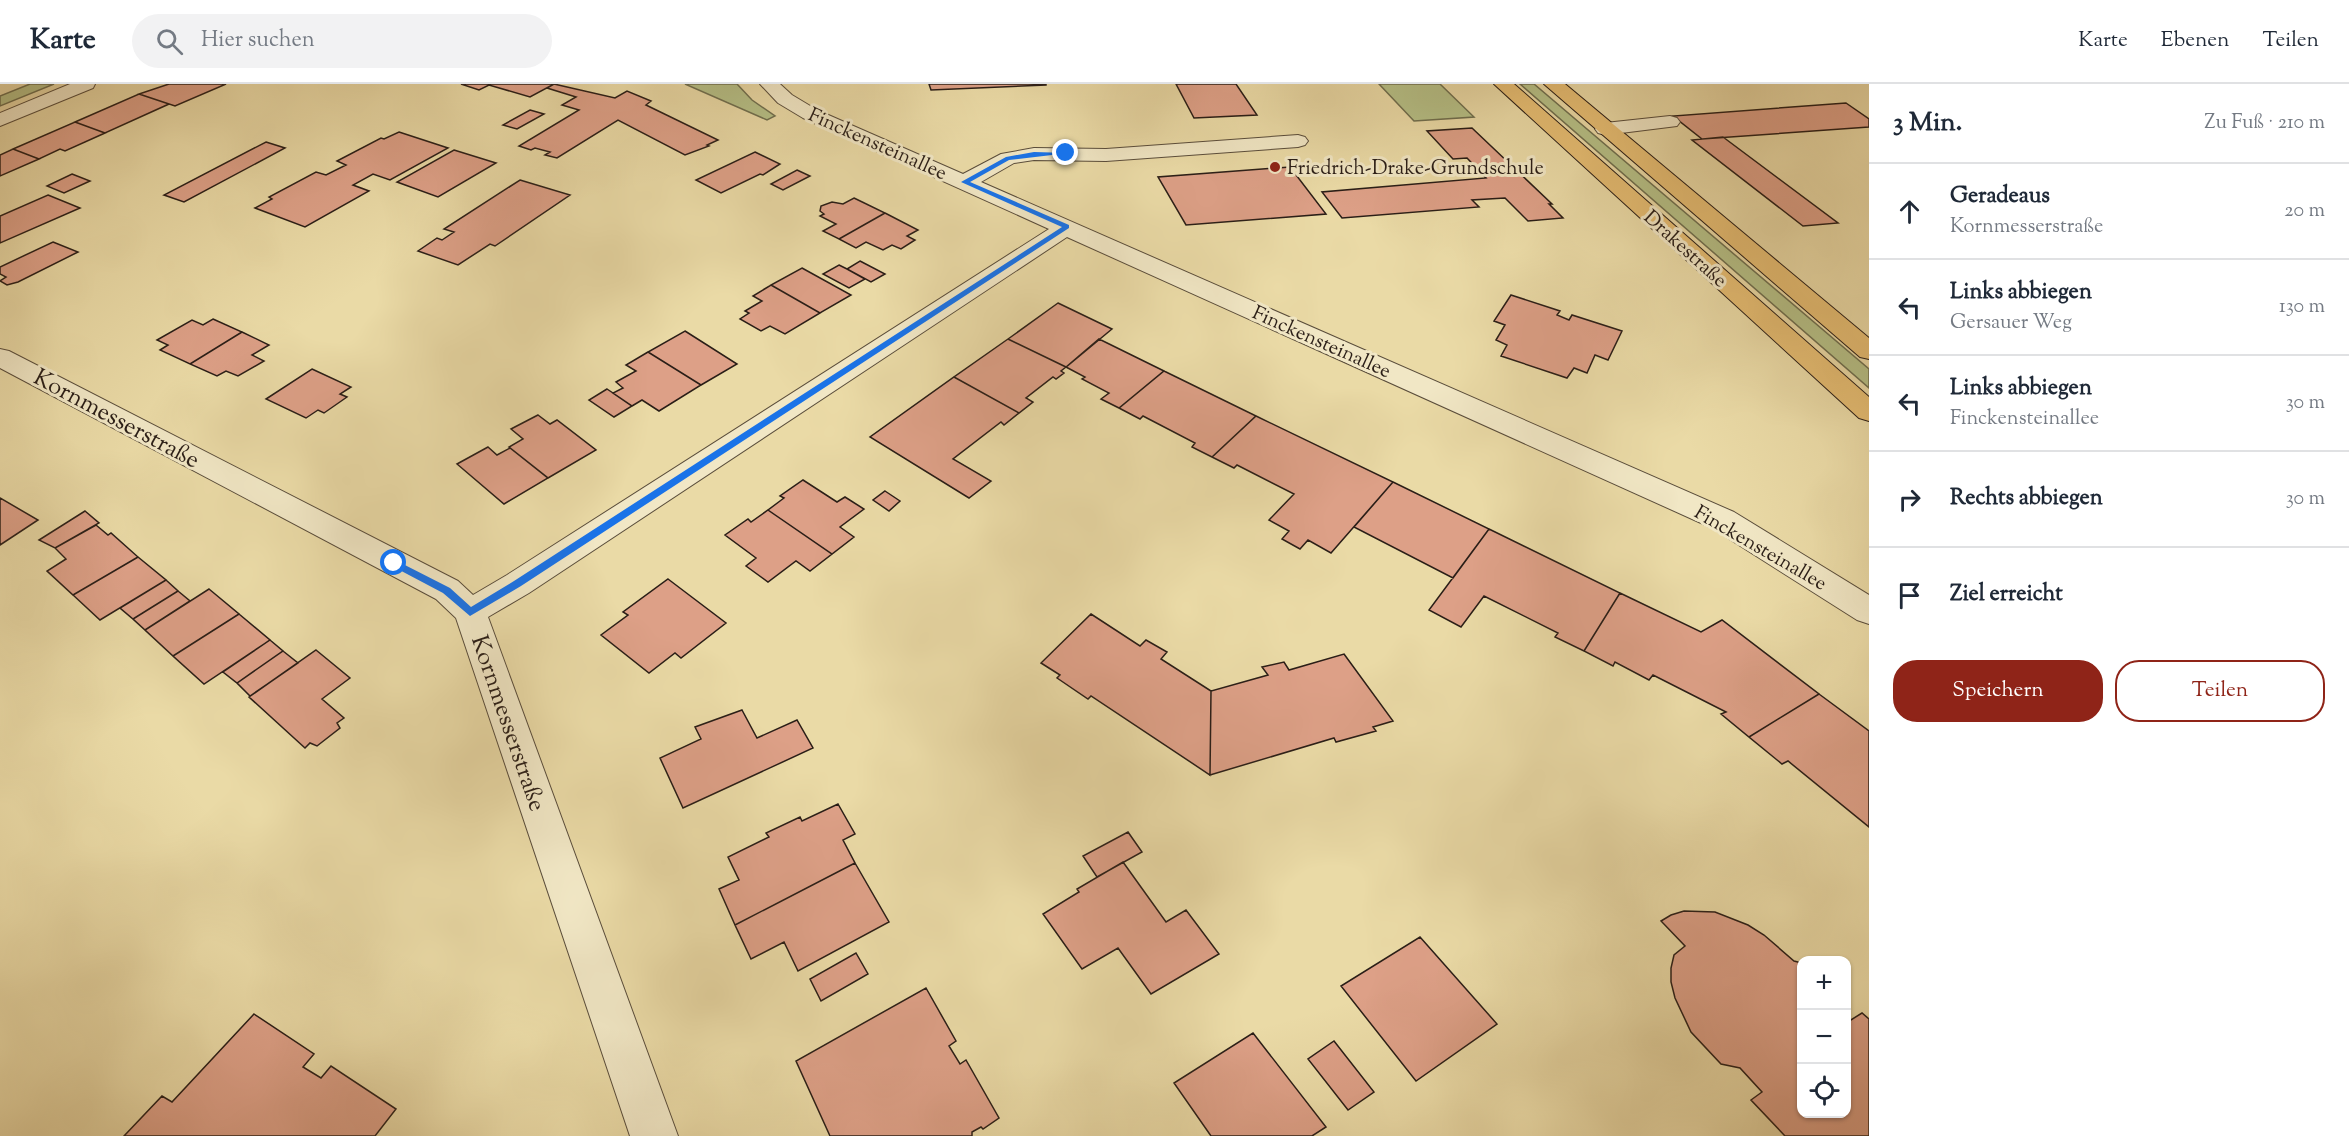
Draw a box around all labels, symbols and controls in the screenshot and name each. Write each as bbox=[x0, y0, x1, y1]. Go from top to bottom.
search box bbox=[132, 14, 552, 68]
text: Karte bbox=[30, 21, 96, 61]
icon: search bbox=[153, 25, 186, 58]
text: Hier suchen bbox=[201, 25, 315, 57]
text: Karte bbox=[2078, 26, 2128, 56]
text: Ebenen bbox=[2161, 26, 2229, 56]
text: Teilen bbox=[2262, 26, 2319, 56]
street label: Finckensteinallee bbox=[803, 102, 951, 189]
text: 3 Min. bbox=[1893, 105, 1962, 142]
text: Zu Fuß · 210 m bbox=[2204, 109, 2325, 138]
route end bbox=[1052, 139, 1078, 165]
place label: Friedrich-Drake-Grundschule bbox=[1287, 155, 1544, 184]
marker: Friedrich-Drake-Grundschule bbox=[1268, 160, 1282, 174]
text: Geradeaus bbox=[1950, 181, 2050, 213]
icon: ahead bbox=[1893, 195, 1926, 228]
text: 20 m bbox=[2284, 197, 2325, 226]
street label: Drakestraße bbox=[1636, 204, 1733, 295]
text: Kornmesserstraße bbox=[1950, 213, 2103, 242]
text: Links abbiegen bbox=[1950, 277, 2092, 309]
icon: left bbox=[1893, 291, 1926, 324]
text: 130 m bbox=[2279, 293, 2325, 322]
street label: Finckensteinallee bbox=[1247, 300, 1395, 387]
text: Gersauer Weg bbox=[1950, 309, 2072, 338]
street label: Kornmesserstraße bbox=[27, 362, 205, 478]
text: Links abbiegen bbox=[1950, 373, 2092, 405]
icon: left bbox=[1893, 387, 1926, 420]
text: 30 m bbox=[2286, 389, 2325, 418]
text: Finckensteinallee bbox=[1950, 405, 2099, 434]
icon: right bbox=[1893, 483, 1926, 516]
text: Rechts abbiegen bbox=[1950, 483, 2103, 515]
text: 30 m bbox=[2286, 485, 2325, 514]
street label: Finckensteinallee bbox=[1688, 499, 1832, 599]
route start bbox=[380, 549, 406, 575]
icon: arrive bbox=[1893, 579, 1926, 612]
text: Ziel erreicht bbox=[1950, 579, 2063, 611]
street label: Kornmesserstraße bbox=[461, 631, 553, 816]
button: Speichern bbox=[1893, 660, 2103, 722]
button: Teilen bbox=[2115, 660, 2325, 722]
map controls bbox=[1797, 956, 1851, 1118]
button: + bbox=[1797, 956, 1851, 1010]
button: − bbox=[1797, 1010, 1851, 1064]
button: locate bbox=[1797, 1064, 1851, 1118]

